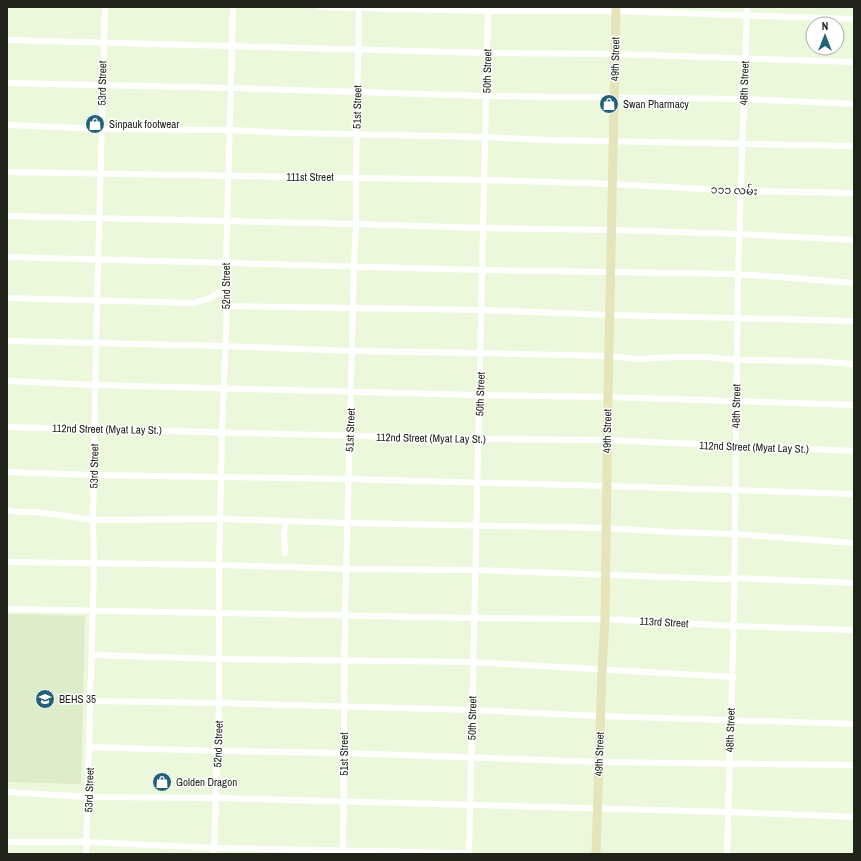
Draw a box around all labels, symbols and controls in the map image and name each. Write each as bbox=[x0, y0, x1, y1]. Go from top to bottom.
north arrow bbox=[805, 16, 845, 56]
text: N bbox=[822, 19, 828, 33]
street label: 49th Street bbox=[608, 36, 622, 81]
street label: 50th Street bbox=[480, 48, 494, 93]
street label: 53rd Street bbox=[95, 60, 109, 105]
street label: 48th Street bbox=[736, 60, 752, 105]
street label: 51st Street bbox=[350, 85, 364, 129]
shop icon: Swan Pharmacy bbox=[598, 93, 620, 115]
place label: Swan Pharmacy bbox=[623, 97, 689, 111]
shop icon: Sinpauk footwear bbox=[84, 113, 106, 135]
place label: Sinpauk footwear bbox=[109, 117, 179, 131]
street label: 111st Street bbox=[286, 170, 334, 184]
street label: ၁၁၁ လမ်း bbox=[710, 182, 758, 198]
street label: 52nd Street bbox=[219, 262, 233, 309]
street label: 50th Street bbox=[472, 371, 488, 416]
street label: 48th Street bbox=[729, 383, 743, 428]
street label: 51st Street bbox=[342, 407, 358, 452]
street label: 49th Street bbox=[600, 408, 614, 453]
street label: 112nd Street (Myat Lay St.) bbox=[52, 421, 162, 437]
street label: 112nd Street (Myat Lay St.) bbox=[376, 430, 486, 446]
street label: 112nd Street (Myat Lay St.) bbox=[699, 438, 809, 456]
street label: 53rd Street bbox=[87, 443, 101, 488]
street label: 113rd Street bbox=[639, 614, 689, 630]
school or university icon: BEHS 35 bbox=[34, 688, 56, 710]
place label: BEHS 35 bbox=[59, 692, 96, 706]
street label: 50th Street bbox=[465, 695, 479, 740]
street label: 48th Street bbox=[722, 707, 738, 752]
street label: 52nd Street bbox=[210, 720, 226, 768]
street label: 49th Street bbox=[591, 731, 607, 776]
street label: 51st Street bbox=[337, 732, 351, 776]
street label: 53rd Street bbox=[81, 767, 97, 813]
shop icon: Golden Dragon bbox=[151, 771, 173, 793]
place label: Golden Dragon bbox=[176, 775, 237, 789]

